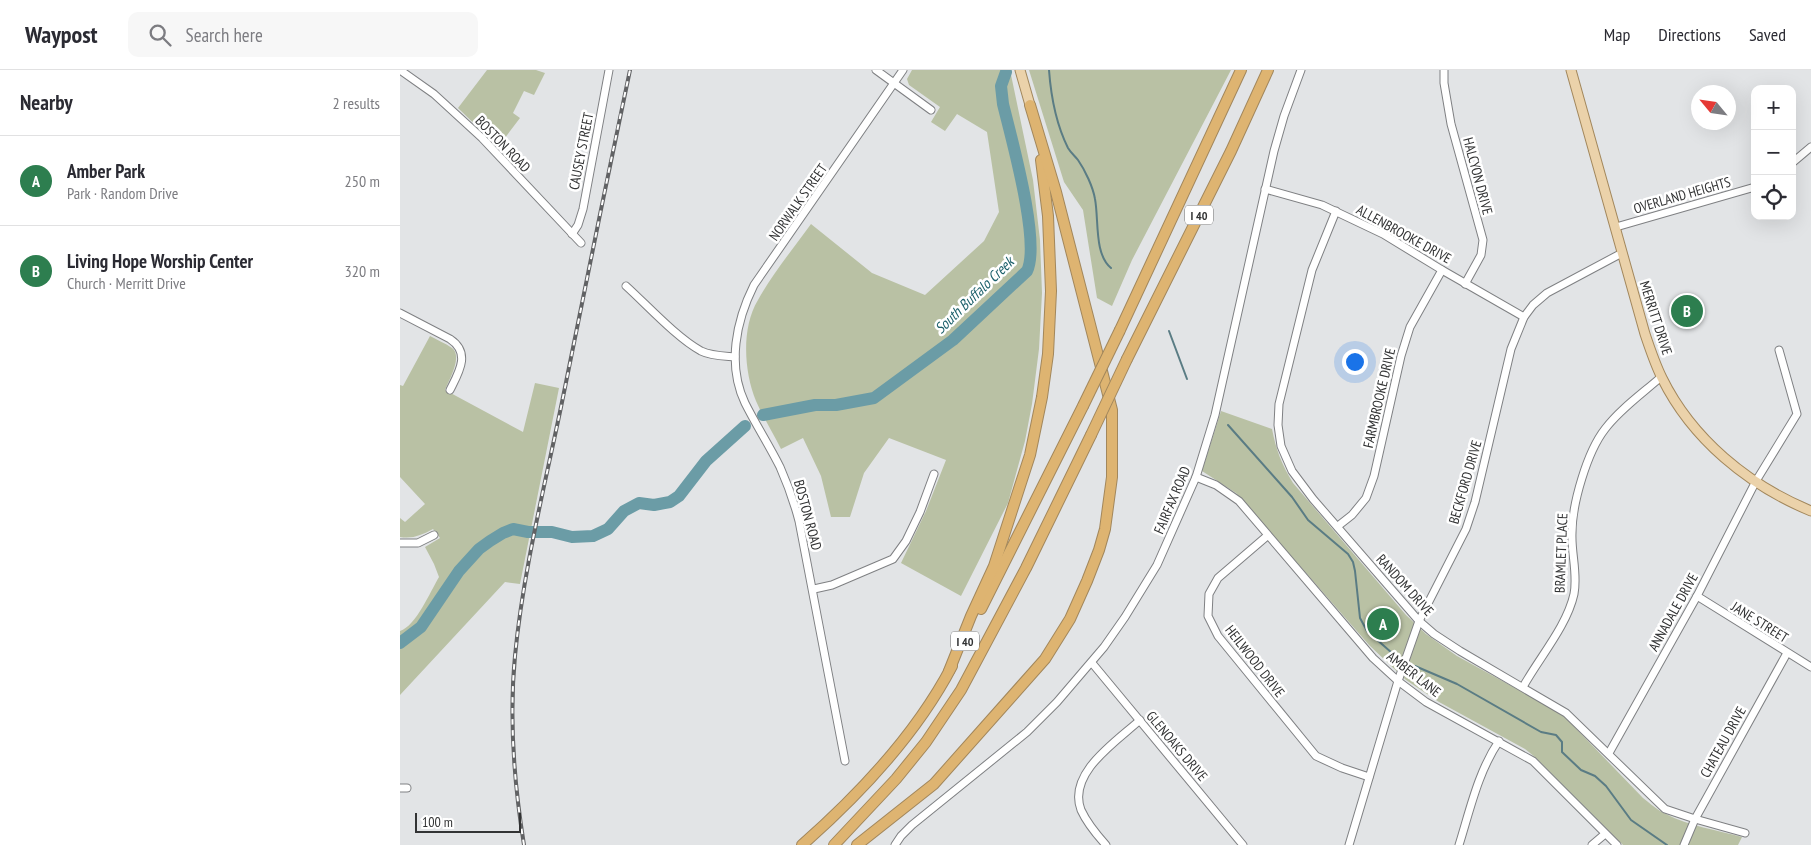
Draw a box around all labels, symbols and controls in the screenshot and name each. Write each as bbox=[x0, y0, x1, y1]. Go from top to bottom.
search box bbox=[128, 12, 478, 57]
text: Waypost bbox=[25, 19, 98, 50]
icon: search bbox=[146, 21, 174, 49]
text: Search here bbox=[186, 23, 263, 47]
text: Map bbox=[1604, 23, 1630, 46]
text: Directions bbox=[1658, 23, 1721, 46]
text: Saved bbox=[1749, 23, 1786, 46]
north arrow bbox=[1691, 85, 1736, 130]
map controls bbox=[1751, 85, 1796, 220]
button: + bbox=[1751, 85, 1796, 130]
text: Nearby bbox=[20, 89, 73, 116]
text: 2 results bbox=[333, 93, 380, 113]
street label: CAUSEY STREET bbox=[565, 110, 597, 191]
street label: BOSTON ROAD bbox=[472, 112, 534, 176]
button: − bbox=[1751, 130, 1796, 175]
street label: HALCYON DRIVE bbox=[1459, 136, 1497, 216]
text: Amber Park bbox=[67, 159, 145, 183]
street label: NORWALK STREET bbox=[765, 159, 832, 244]
text: A bbox=[32, 171, 40, 191]
text: 250 m bbox=[345, 171, 380, 191]
street label: OVERLAND HEIGHTS bbox=[1631, 173, 1733, 217]
button: locate bbox=[1751, 175, 1796, 220]
text: Park · Random Drive bbox=[67, 183, 178, 203]
street label: ALLENBROOKE DRIVE bbox=[1353, 200, 1455, 268]
road number: I 40 bbox=[1185, 206, 1213, 224]
text: Living Hope Worship Center bbox=[67, 249, 253, 273]
water label: South Buffalo Creek bbox=[930, 251, 1019, 337]
text: B bbox=[32, 261, 40, 281]
text: 320 m bbox=[345, 261, 380, 281]
text: Church · Merritt Drive bbox=[67, 273, 186, 293]
street label: MERRITT DRIVE bbox=[1636, 279, 1676, 357]
pin: B bbox=[1671, 292, 1703, 330]
street label: FARMBROOKE DRIVE bbox=[1359, 346, 1399, 450]
your location bbox=[1342, 349, 1368, 375]
street label: BECKFORD DRIVE bbox=[1444, 438, 1486, 526]
street label: FAIRFAX ROAD bbox=[1150, 463, 1194, 537]
street label: BOSTON ROAD bbox=[790, 478, 826, 552]
street label: BRAMLET PLACE bbox=[1551, 513, 1571, 593]
street label: RANDOM DRIVE bbox=[1372, 550, 1438, 620]
street label: ANNADALE DRIVE bbox=[1644, 570, 1702, 654]
street label: JANE STREET bbox=[1727, 597, 1792, 647]
pin: A bbox=[1367, 605, 1399, 643]
street label: HEILWOOD DRIVE bbox=[1221, 621, 1289, 701]
road number: I 40 bbox=[951, 632, 979, 650]
street label: AMBER LANE bbox=[1383, 647, 1445, 701]
street label: CHATEAU DRIVE bbox=[1696, 703, 1750, 781]
street label: GLENOAKS DRIVE bbox=[1142, 707, 1212, 785]
scale bar bbox=[415, 810, 521, 833]
text: 100 m bbox=[422, 813, 453, 831]

